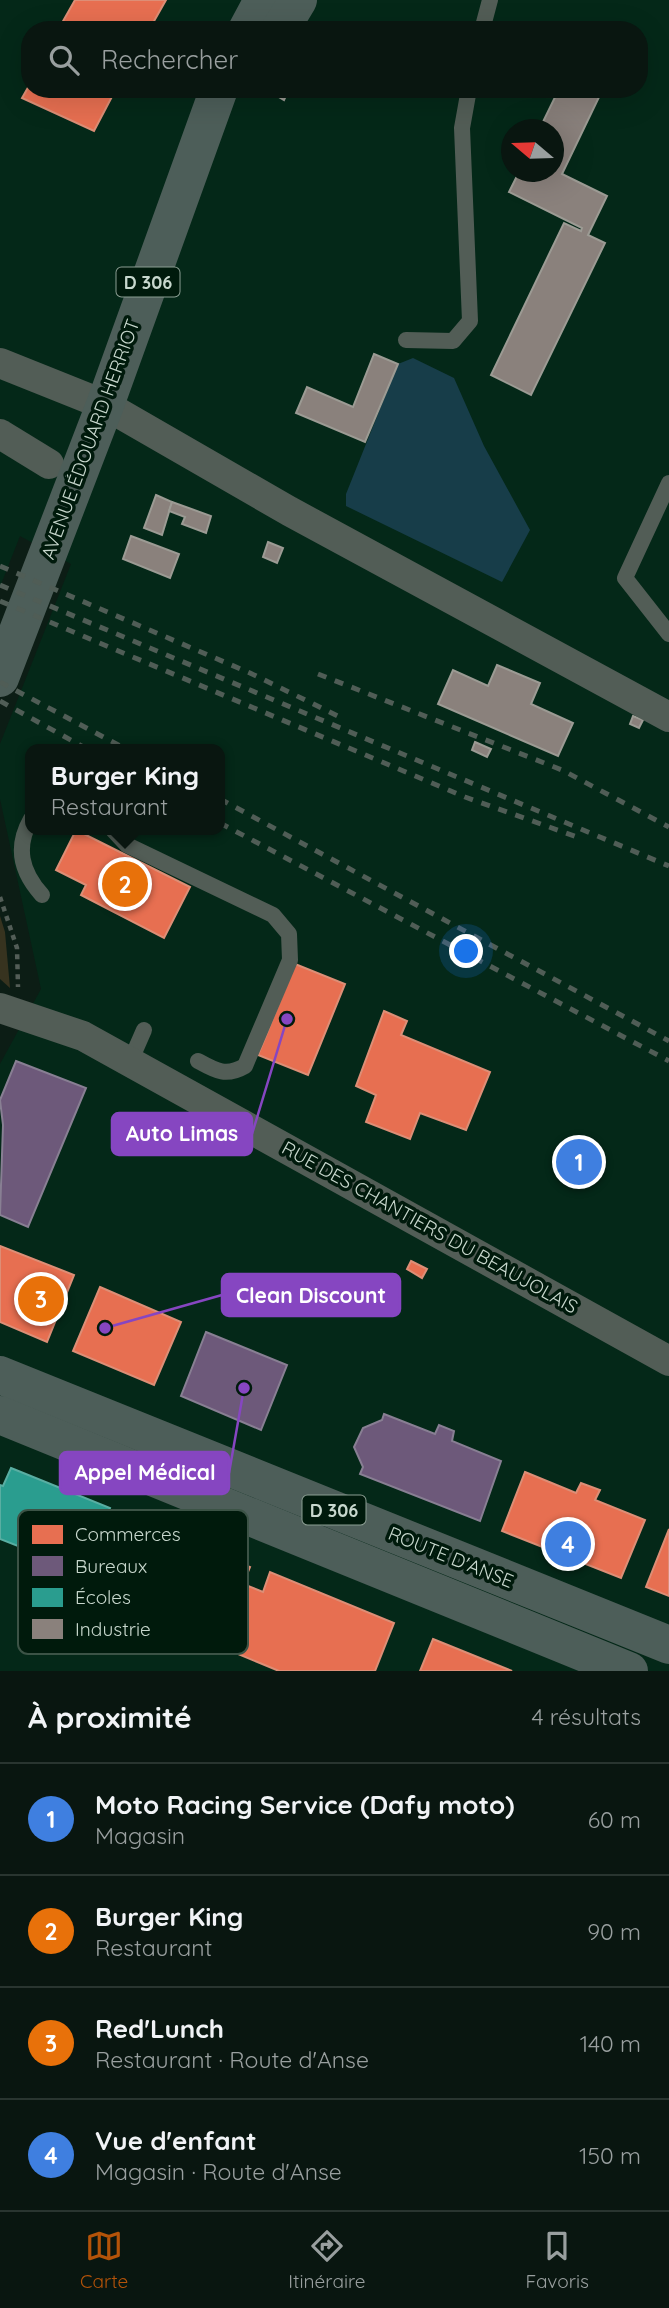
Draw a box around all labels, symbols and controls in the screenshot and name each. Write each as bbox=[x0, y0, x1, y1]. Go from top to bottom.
search box bbox=[21, 21, 648, 98]
icon: search bbox=[45, 41, 83, 79]
text: Rechercher bbox=[101, 43, 238, 76]
north arrow bbox=[501, 119, 564, 182]
road number: D 306 bbox=[116, 268, 180, 296]
street label: AVENUE ÉDOUARD HERRIOT bbox=[35, 316, 145, 562]
popup bbox=[25, 744, 225, 835]
text: Burger King bbox=[51, 759, 199, 792]
text: Restaurant bbox=[51, 792, 168, 821]
pin: 2 bbox=[102, 858, 148, 910]
your location bbox=[449, 934, 483, 968]
callout: Auto Limas bbox=[112, 1113, 252, 1155]
text: Auto Limas bbox=[126, 1120, 238, 1146]
street label: RUE DES CHANTIERS DU BEAUJOLAIS bbox=[278, 1135, 582, 1319]
pin: 1 bbox=[556, 1136, 602, 1188]
pin: 3 bbox=[18, 1273, 64, 1325]
callout: Clean Discount bbox=[222, 1274, 400, 1316]
text: Clean Discount bbox=[236, 1282, 386, 1308]
callout: Appel Médical bbox=[60, 1452, 229, 1494]
text: Appel Médical bbox=[74, 1459, 216, 1485]
road number: D 306 bbox=[302, 1496, 366, 1525]
legend bbox=[18, 1510, 248, 1654]
pin: 4 bbox=[545, 1518, 591, 1570]
street label: ROUTE D'ANSE bbox=[385, 1521, 517, 1593]
text: Commerces bbox=[75, 1522, 181, 1546]
text: Bureaux bbox=[75, 1554, 147, 1578]
text: Écoles bbox=[75, 1585, 131, 1609]
text: Industrie bbox=[75, 1617, 151, 1641]
text: À proximité bbox=[28, 1698, 192, 1736]
text: 4 résultats bbox=[531, 1702, 641, 1731]
text: Moto Racing Service (Dafy moto) bbox=[95, 1788, 515, 1821]
text: 1 bbox=[47, 1805, 55, 1834]
text: 60 m bbox=[588, 1805, 641, 1834]
text: Magasin bbox=[95, 1821, 185, 1850]
text: Burger King bbox=[95, 1900, 243, 1933]
text: 2 bbox=[44, 1917, 58, 1946]
text: 90 m bbox=[587, 1917, 641, 1946]
text: Restaurant bbox=[95, 1933, 212, 1962]
text: Red'Lunch bbox=[95, 2012, 224, 2045]
text: 3 bbox=[45, 2029, 57, 2058]
text: 140 m bbox=[580, 2029, 641, 2058]
text: Restaurant · Route d'Anse bbox=[95, 2045, 369, 2074]
text: Vue d'enfant bbox=[95, 2124, 257, 2157]
text: 4 bbox=[44, 2141, 58, 2170]
text: 150 m bbox=[579, 2141, 641, 2170]
text: Magasin · Route d'Anse bbox=[95, 2157, 342, 2186]
tab: Carte bbox=[80, 2227, 128, 2293]
tab: Itinéraire bbox=[288, 2227, 366, 2293]
tab: Favoris bbox=[526, 2227, 589, 2293]

